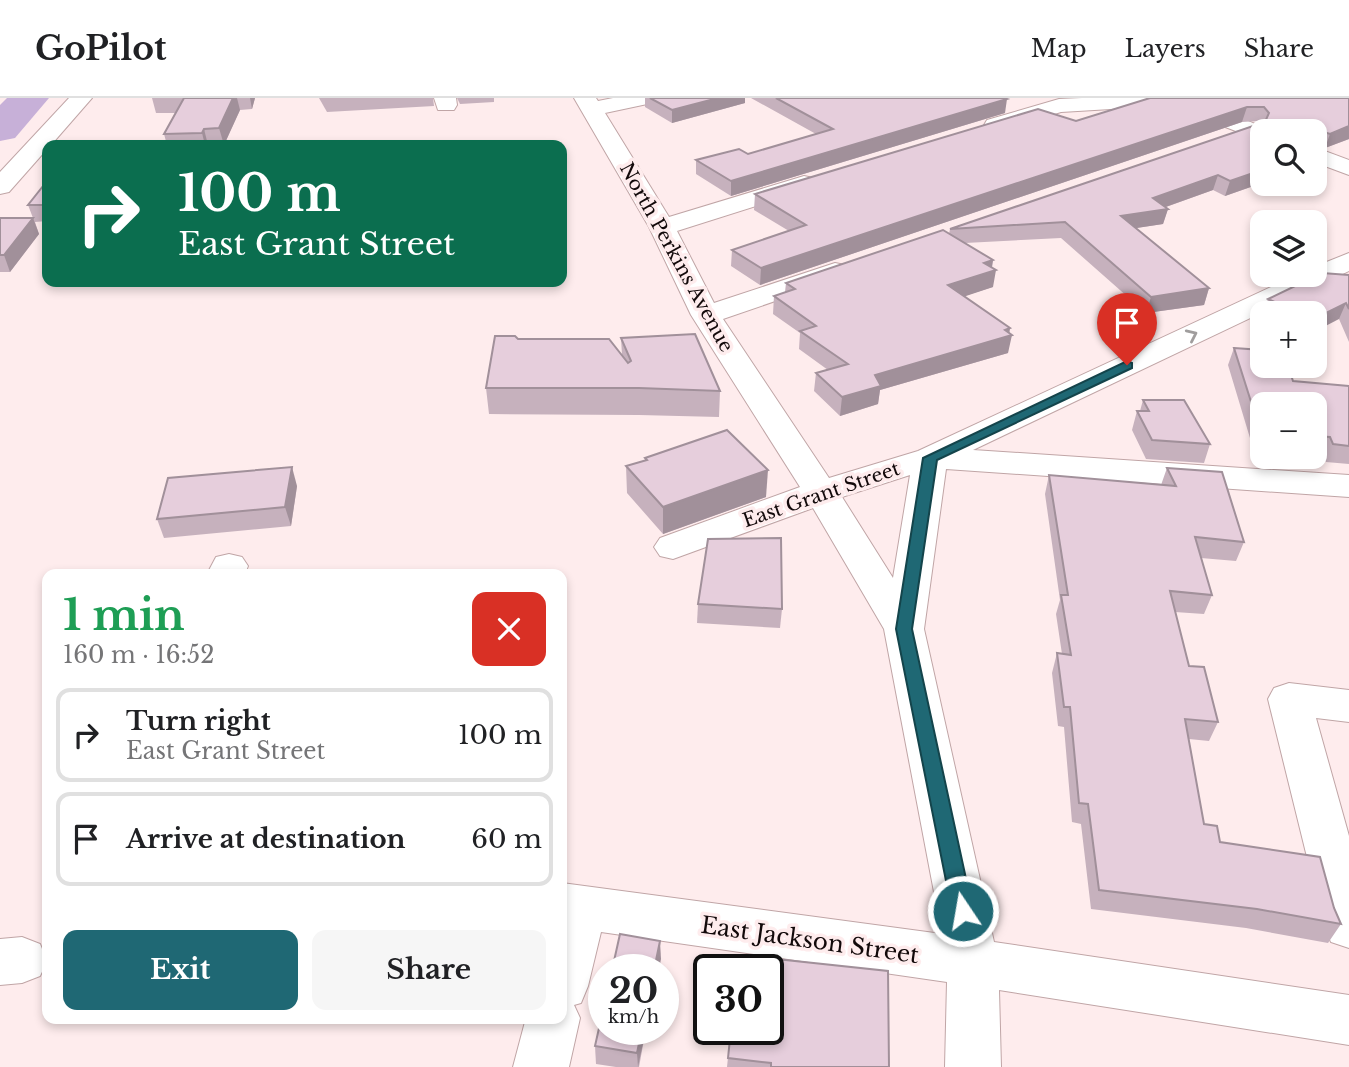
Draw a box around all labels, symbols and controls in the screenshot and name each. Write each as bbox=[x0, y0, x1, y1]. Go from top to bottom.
text: GoPilot bbox=[35, 28, 167, 69]
text: Map bbox=[1031, 34, 1087, 63]
text: Layers bbox=[1125, 34, 1206, 63]
text: Share bbox=[1244, 34, 1314, 63]
map controls bbox=[1250, 119, 1327, 469]
button: search bbox=[1250, 119, 1327, 196]
street label: North Perkins Avenue bbox=[615, 158, 738, 356]
text: 100 m bbox=[178, 163, 341, 224]
icon: right bbox=[63, 168, 154, 259]
button: layers bbox=[1250, 210, 1327, 287]
text: East Grant Street bbox=[178, 224, 455, 264]
pin bbox=[1097, 293, 1157, 365]
button: + bbox=[1250, 301, 1327, 378]
icon: arrive bbox=[1108, 304, 1146, 342]
one-way arrow bbox=[1185, 329, 1197, 343]
button: − bbox=[1250, 392, 1327, 469]
street label: East Grant Street bbox=[740, 457, 903, 532]
text: 1 min bbox=[63, 589, 185, 641]
button: close bbox=[472, 592, 546, 666]
text: 160 m · 16:52 bbox=[63, 641, 214, 669]
text: Turn right bbox=[126, 705, 271, 737]
icon: right bbox=[67, 716, 105, 754]
text: 100 m bbox=[458, 719, 542, 751]
text: East Grant Street bbox=[126, 737, 325, 765]
icon: arrive bbox=[67, 820, 105, 858]
text: Arrive at destination bbox=[126, 823, 406, 855]
text: 60 m bbox=[471, 823, 542, 855]
position arrow bbox=[926, 874, 1000, 948]
street label: East Jackson Street bbox=[699, 911, 921, 969]
button: Exit bbox=[63, 930, 298, 1010]
button: Share bbox=[312, 930, 546, 1010]
speed limit sign: 30 bbox=[693, 954, 784, 1045]
text: 20 bbox=[609, 969, 658, 1012]
text: km/h bbox=[608, 1006, 659, 1028]

